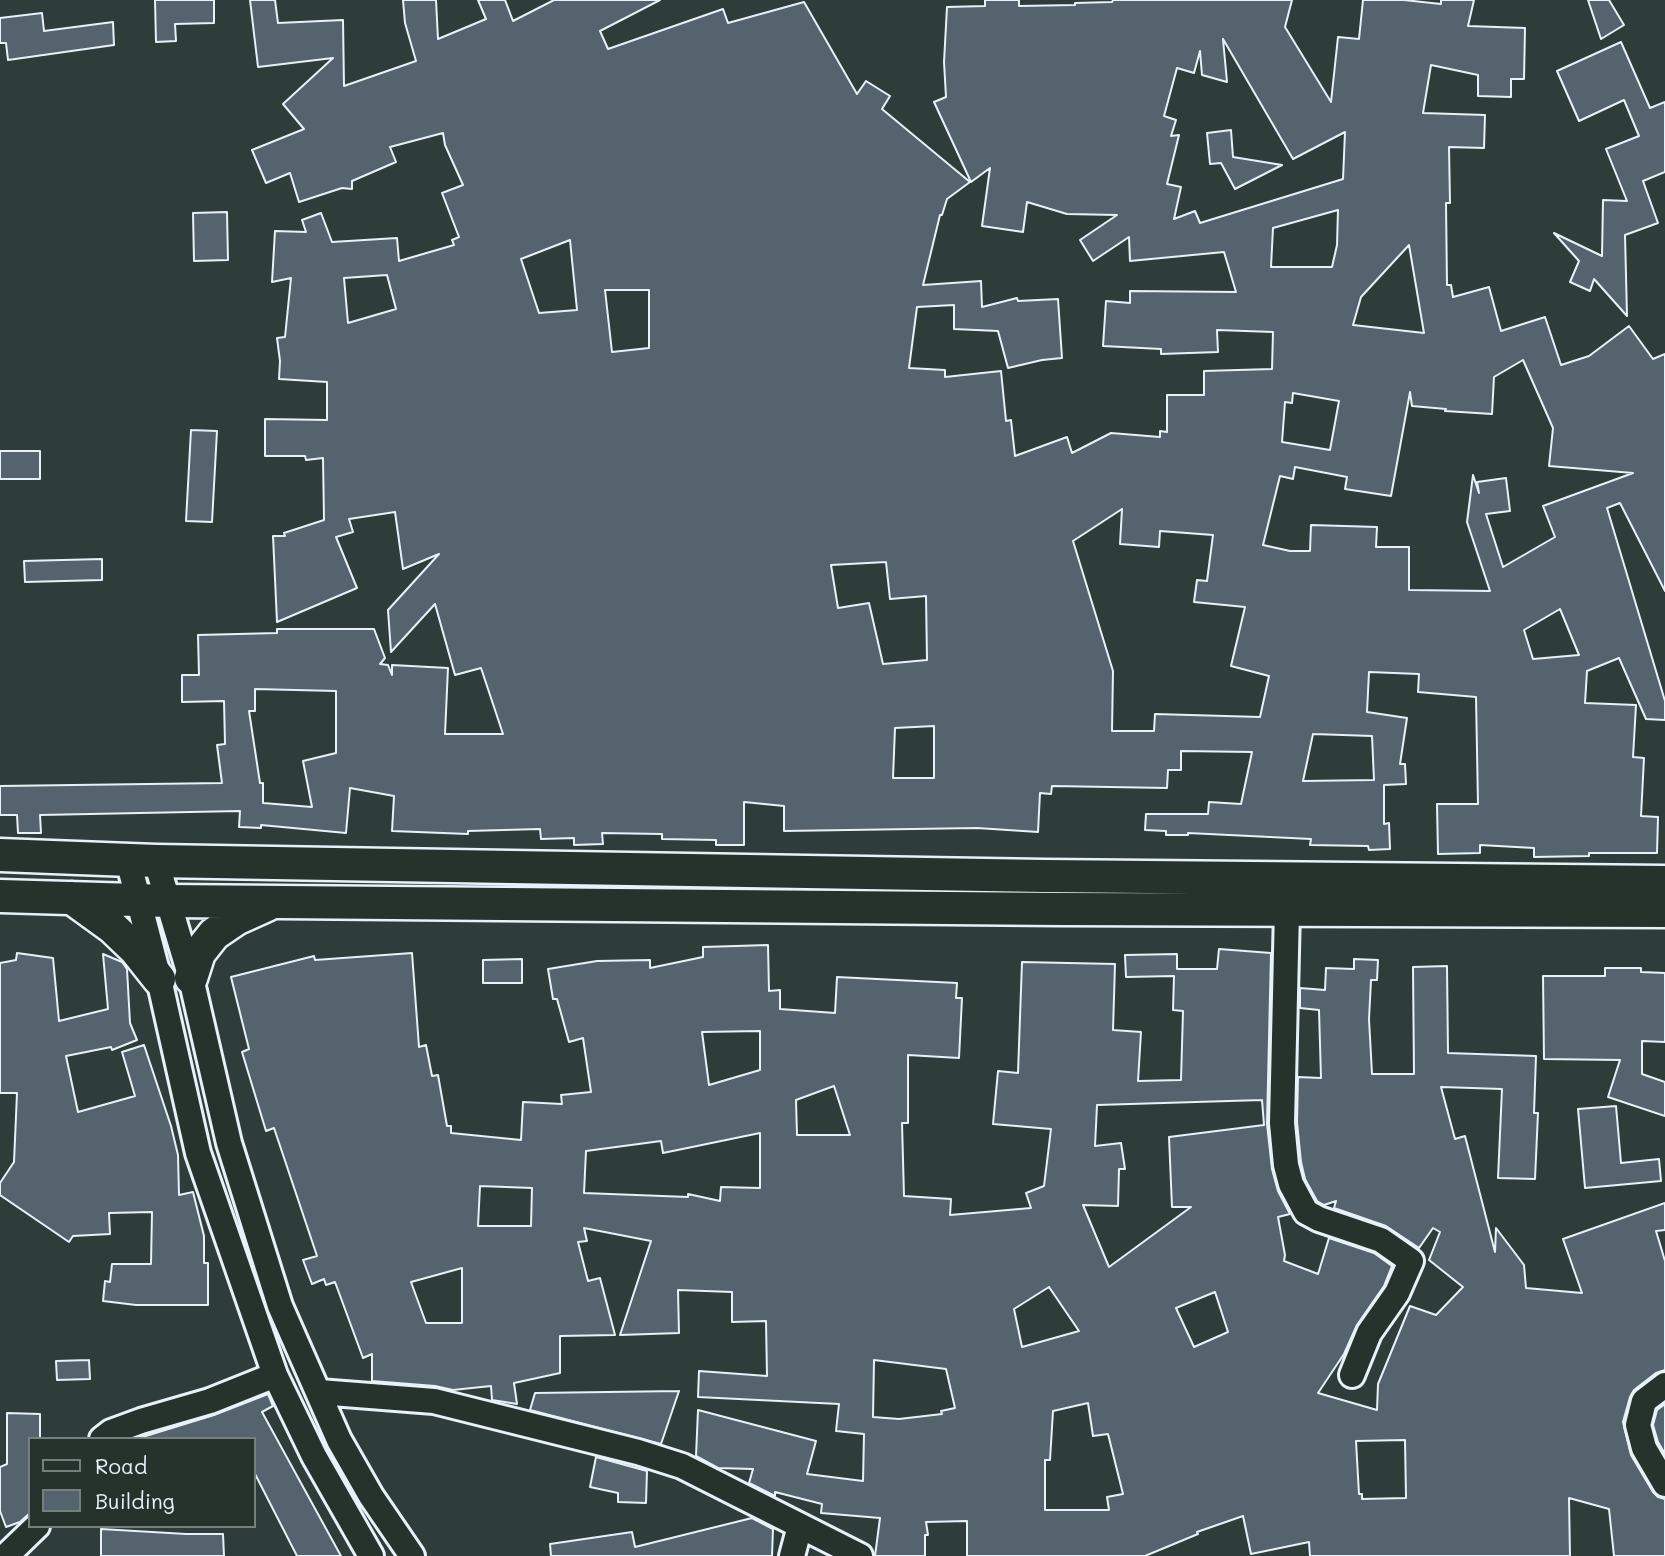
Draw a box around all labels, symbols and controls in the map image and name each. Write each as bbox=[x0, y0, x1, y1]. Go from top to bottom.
legend bbox=[28, 1437, 256, 1528]
text: Road bbox=[95, 1452, 147, 1479]
text: Building bbox=[95, 1487, 175, 1514]

